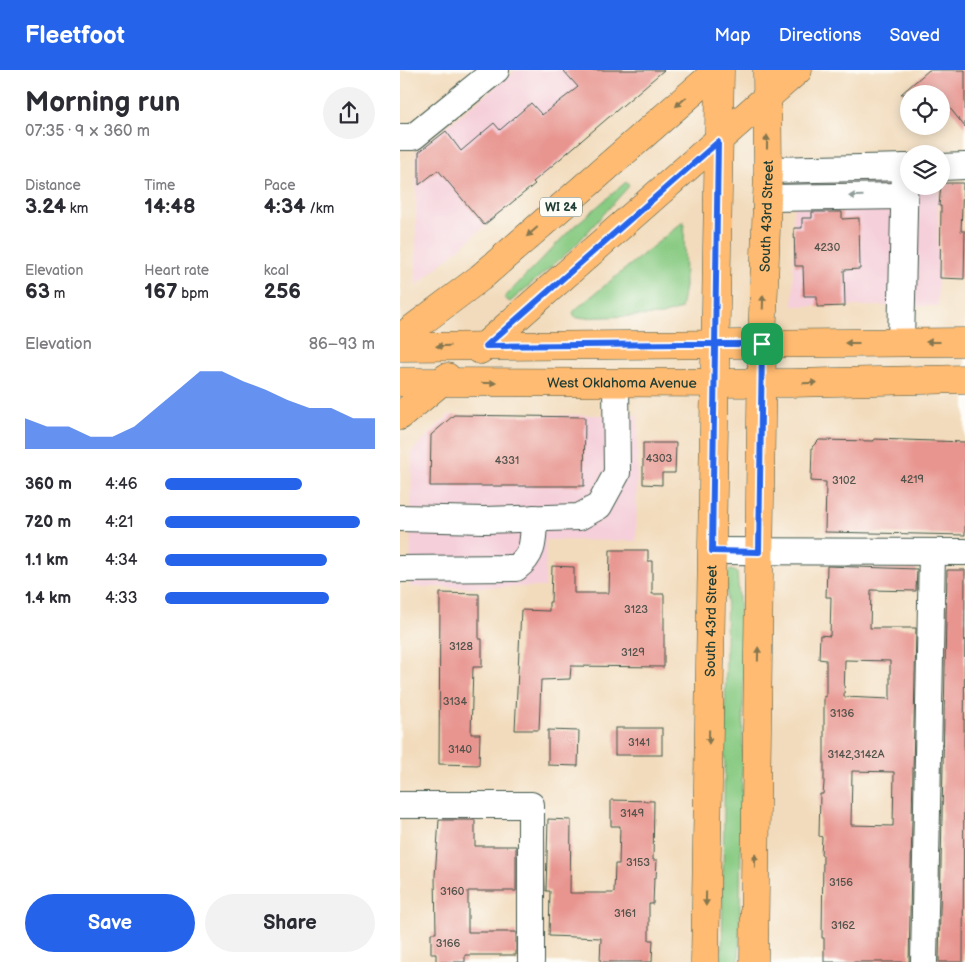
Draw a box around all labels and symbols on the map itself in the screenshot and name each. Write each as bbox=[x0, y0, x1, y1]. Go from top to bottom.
one-way arrow bbox=[675, 96, 687, 108]
one-way arrow bbox=[763, 134, 771, 150]
street label: South 43rd Street bbox=[756, 159, 777, 272]
one-way arrow bbox=[847, 192, 863, 200]
road number: WI 24 bbox=[540, 198, 582, 216]
one-way arrow bbox=[527, 226, 539, 238]
house number: 4230 bbox=[814, 241, 841, 254]
one-way arrow bbox=[760, 294, 768, 310]
pin bbox=[741, 323, 783, 365]
one-way arrow bbox=[844, 339, 860, 347]
one-way arrow bbox=[925, 339, 941, 347]
one-way arrow bbox=[435, 342, 451, 350]
street label: West Oklahoma Avenue bbox=[547, 374, 697, 391]
one-way arrow bbox=[802, 378, 818, 386]
one-way arrow bbox=[481, 379, 497, 387]
house number: 4303 bbox=[646, 452, 673, 465]
house number: 4331 bbox=[495, 454, 519, 467]
house number: 4219 bbox=[900, 473, 924, 486]
house number: 3102 bbox=[832, 474, 856, 487]
street label: South 43rd Street bbox=[701, 564, 720, 677]
house number: 3123 bbox=[624, 603, 648, 616]
house number: 3128 bbox=[449, 640, 473, 653]
house number: 3129 bbox=[621, 646, 645, 659]
one-way arrow bbox=[754, 646, 762, 662]
house number: 3134 bbox=[443, 695, 468, 708]
house number: 3136 bbox=[830, 707, 855, 720]
one-way arrow bbox=[705, 729, 713, 745]
house number: 3141 bbox=[628, 736, 650, 749]
house number: 3140 bbox=[448, 743, 473, 756]
house number: 3142,3142A bbox=[827, 748, 885, 761]
house number: 3149 bbox=[620, 807, 644, 820]
one-way arrow bbox=[751, 853, 759, 869]
house number: 3153 bbox=[626, 856, 650, 869]
house number: 3156 bbox=[829, 876, 853, 889]
house number: 3160 bbox=[440, 885, 465, 898]
one-way arrow bbox=[702, 891, 710, 907]
house number: 3161 bbox=[614, 907, 636, 920]
house number: 3162 bbox=[831, 919, 856, 932]
house number: 3166 bbox=[436, 937, 461, 950]

